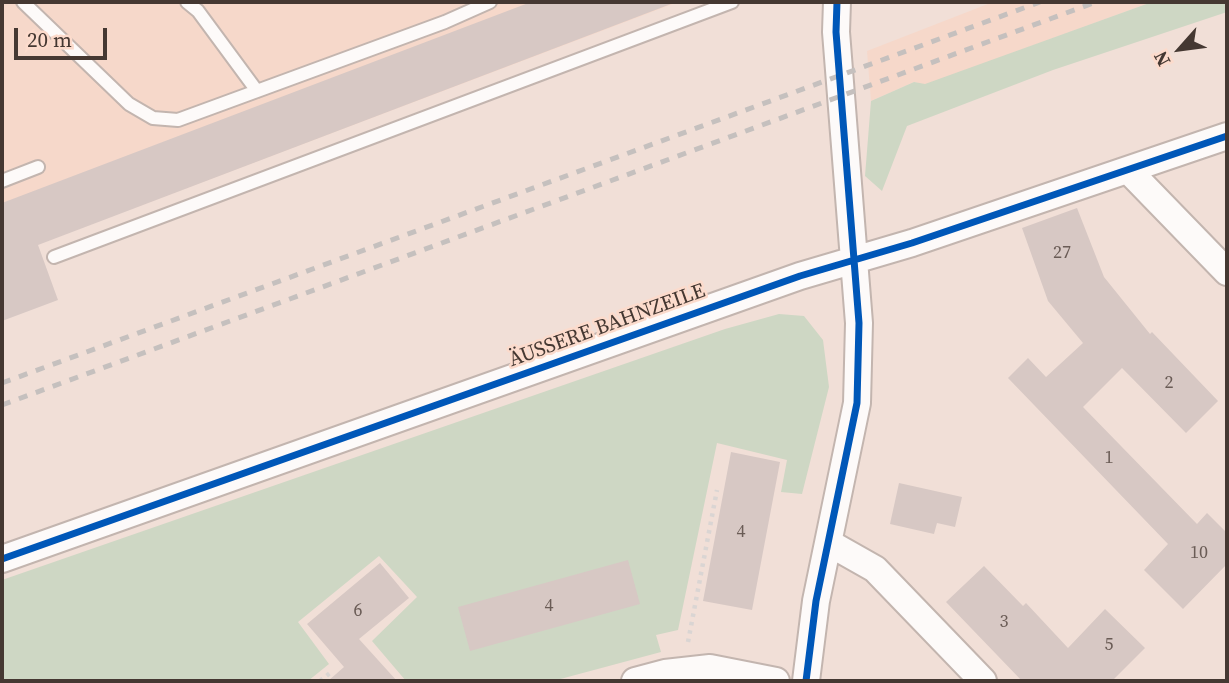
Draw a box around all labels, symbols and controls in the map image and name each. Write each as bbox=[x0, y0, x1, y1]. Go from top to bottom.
scale bar bbox=[18, 14, 110, 58]
north arrow bbox=[1145, 14, 1215, 84]
text: 20 m bbox=[27, 25, 72, 54]
text: N bbox=[1147, 47, 1176, 71]
house number: 27 bbox=[1053, 242, 1071, 264]
street label: ÄUSSERE BAHNZEILE bbox=[505, 279, 709, 373]
house number: 2 bbox=[1165, 372, 1173, 394]
house number: 1 bbox=[1105, 447, 1113, 469]
house number: 4 bbox=[737, 521, 745, 543]
house number: 10 bbox=[1190, 542, 1208, 564]
house number: 4 bbox=[545, 595, 553, 617]
house number: 6 bbox=[354, 600, 362, 622]
house number: 3 bbox=[1000, 611, 1008, 633]
house number: 5 bbox=[1105, 634, 1113, 656]

